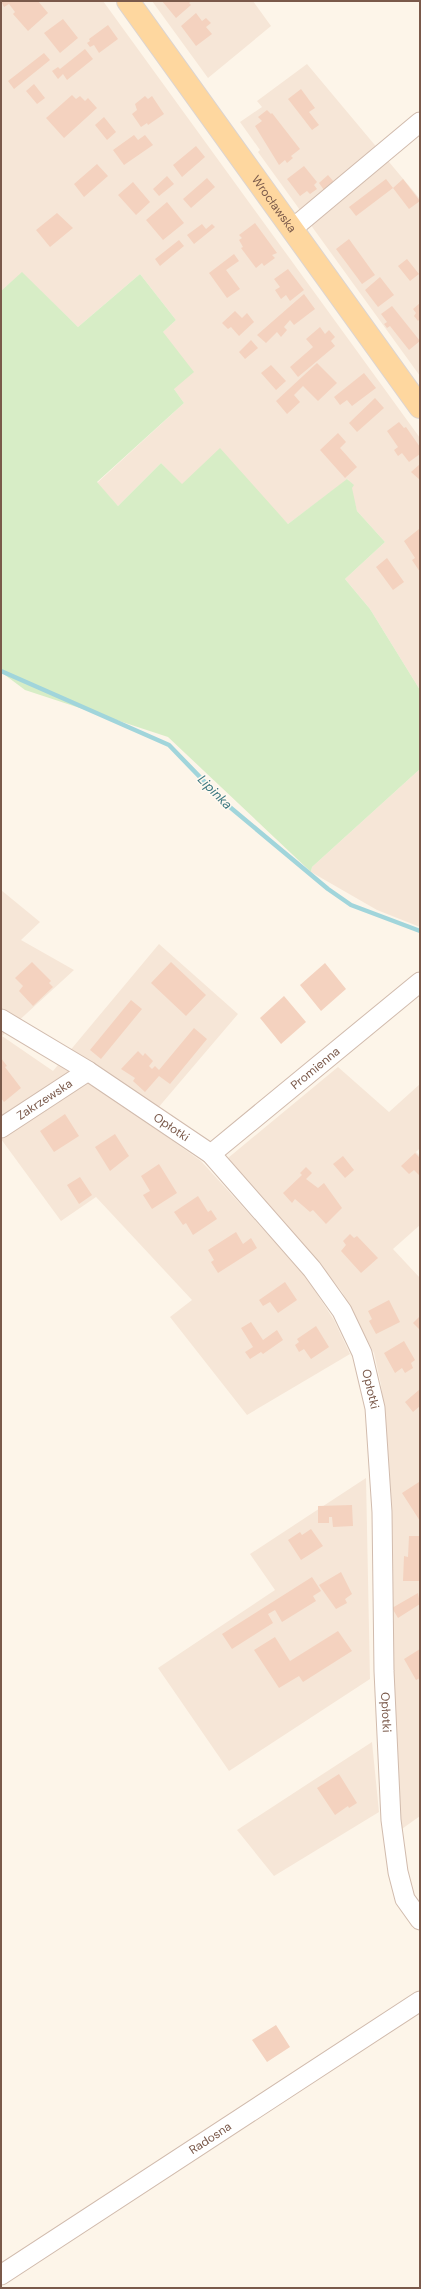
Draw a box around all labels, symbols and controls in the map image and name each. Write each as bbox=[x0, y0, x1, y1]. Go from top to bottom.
street label: Wrocławska bbox=[248, 172, 300, 236]
water label: Lipinka bbox=[194, 771, 236, 813]
street label: Promienna bbox=[287, 1043, 343, 1093]
street label: Zakrzewska bbox=[14, 1075, 75, 1124]
street label: Opłotki bbox=[150, 1109, 193, 1145]
street label: Opłotki bbox=[358, 1368, 383, 1411]
street label: Opłotki bbox=[377, 1692, 395, 1733]
street label: Radosna bbox=[186, 2118, 235, 2158]

